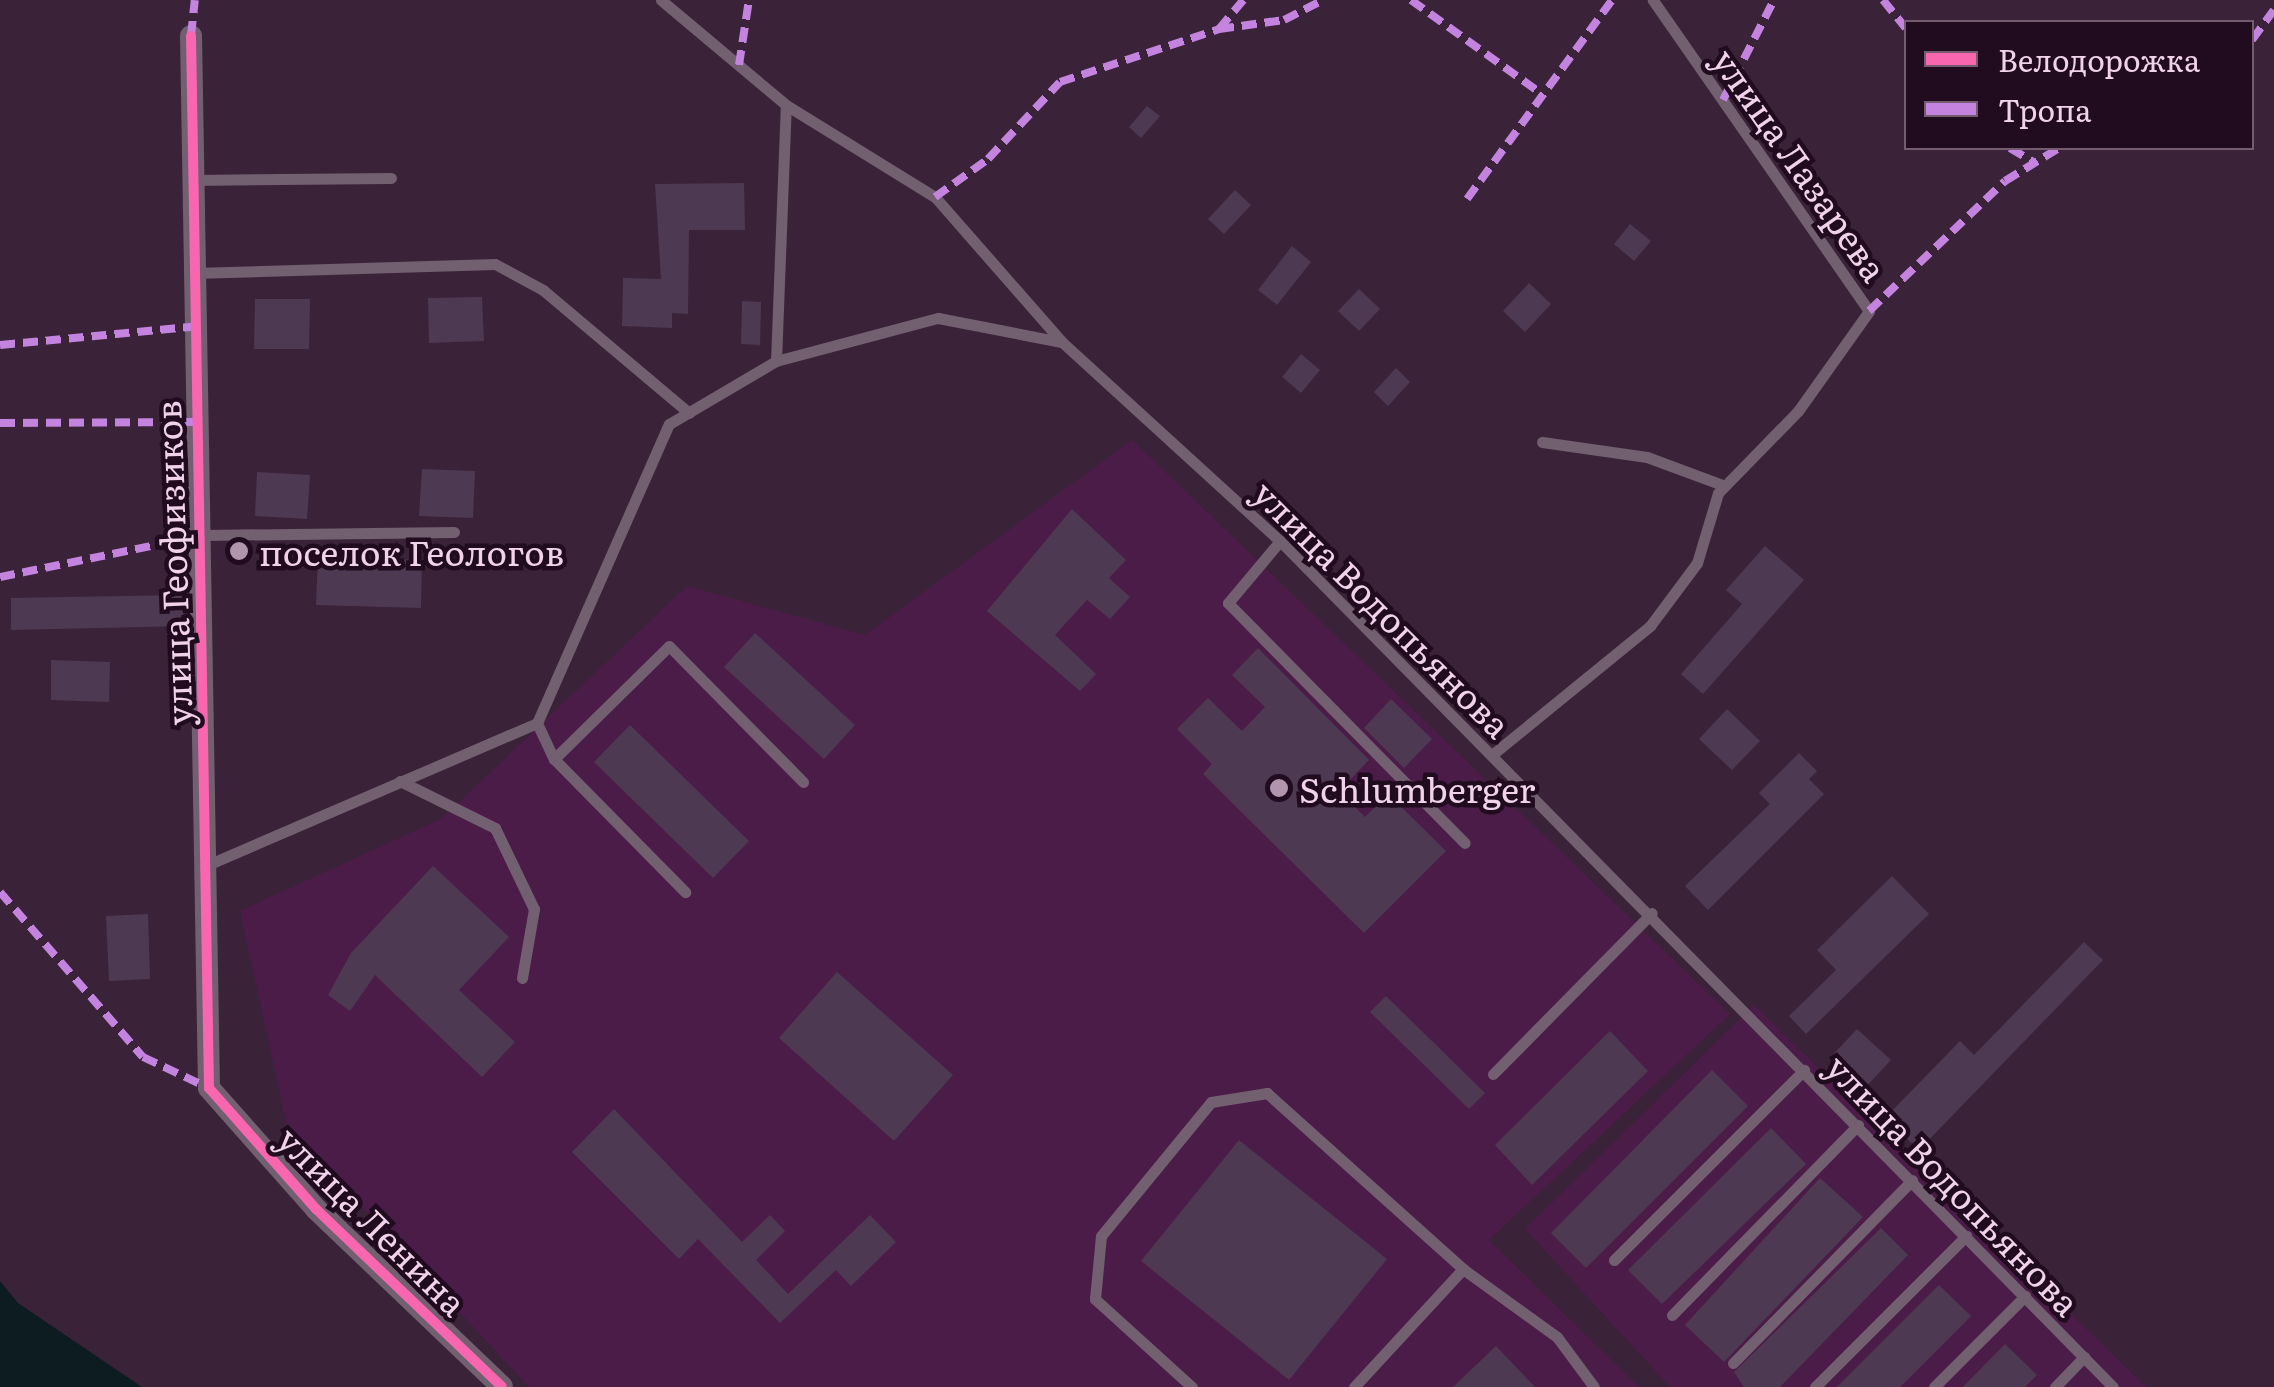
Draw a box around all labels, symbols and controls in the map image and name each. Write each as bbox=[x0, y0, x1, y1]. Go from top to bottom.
legend bbox=[1904, 20, 2254, 150]
text: Велодорожка bbox=[1998, 37, 2200, 81]
street label: улица Лазарева bbox=[1705, 40, 1897, 288]
text: Тропа bbox=[1998, 87, 2092, 131]
street label: улица Геофизиков bbox=[145, 400, 199, 726]
street label: улица Водопьянова bbox=[1246, 471, 1520, 745]
place label: поселок Геологов bbox=[259, 530, 564, 572]
marker: поселок Геологов bbox=[228, 540, 250, 562]
place label: Schlumberger bbox=[1299, 767, 1535, 809]
marker: Schlumberger bbox=[1268, 777, 1290, 799]
street label: улица Водопьянова bbox=[1819, 1045, 2089, 1323]
street label: улица Ленина bbox=[270, 1117, 476, 1323]

